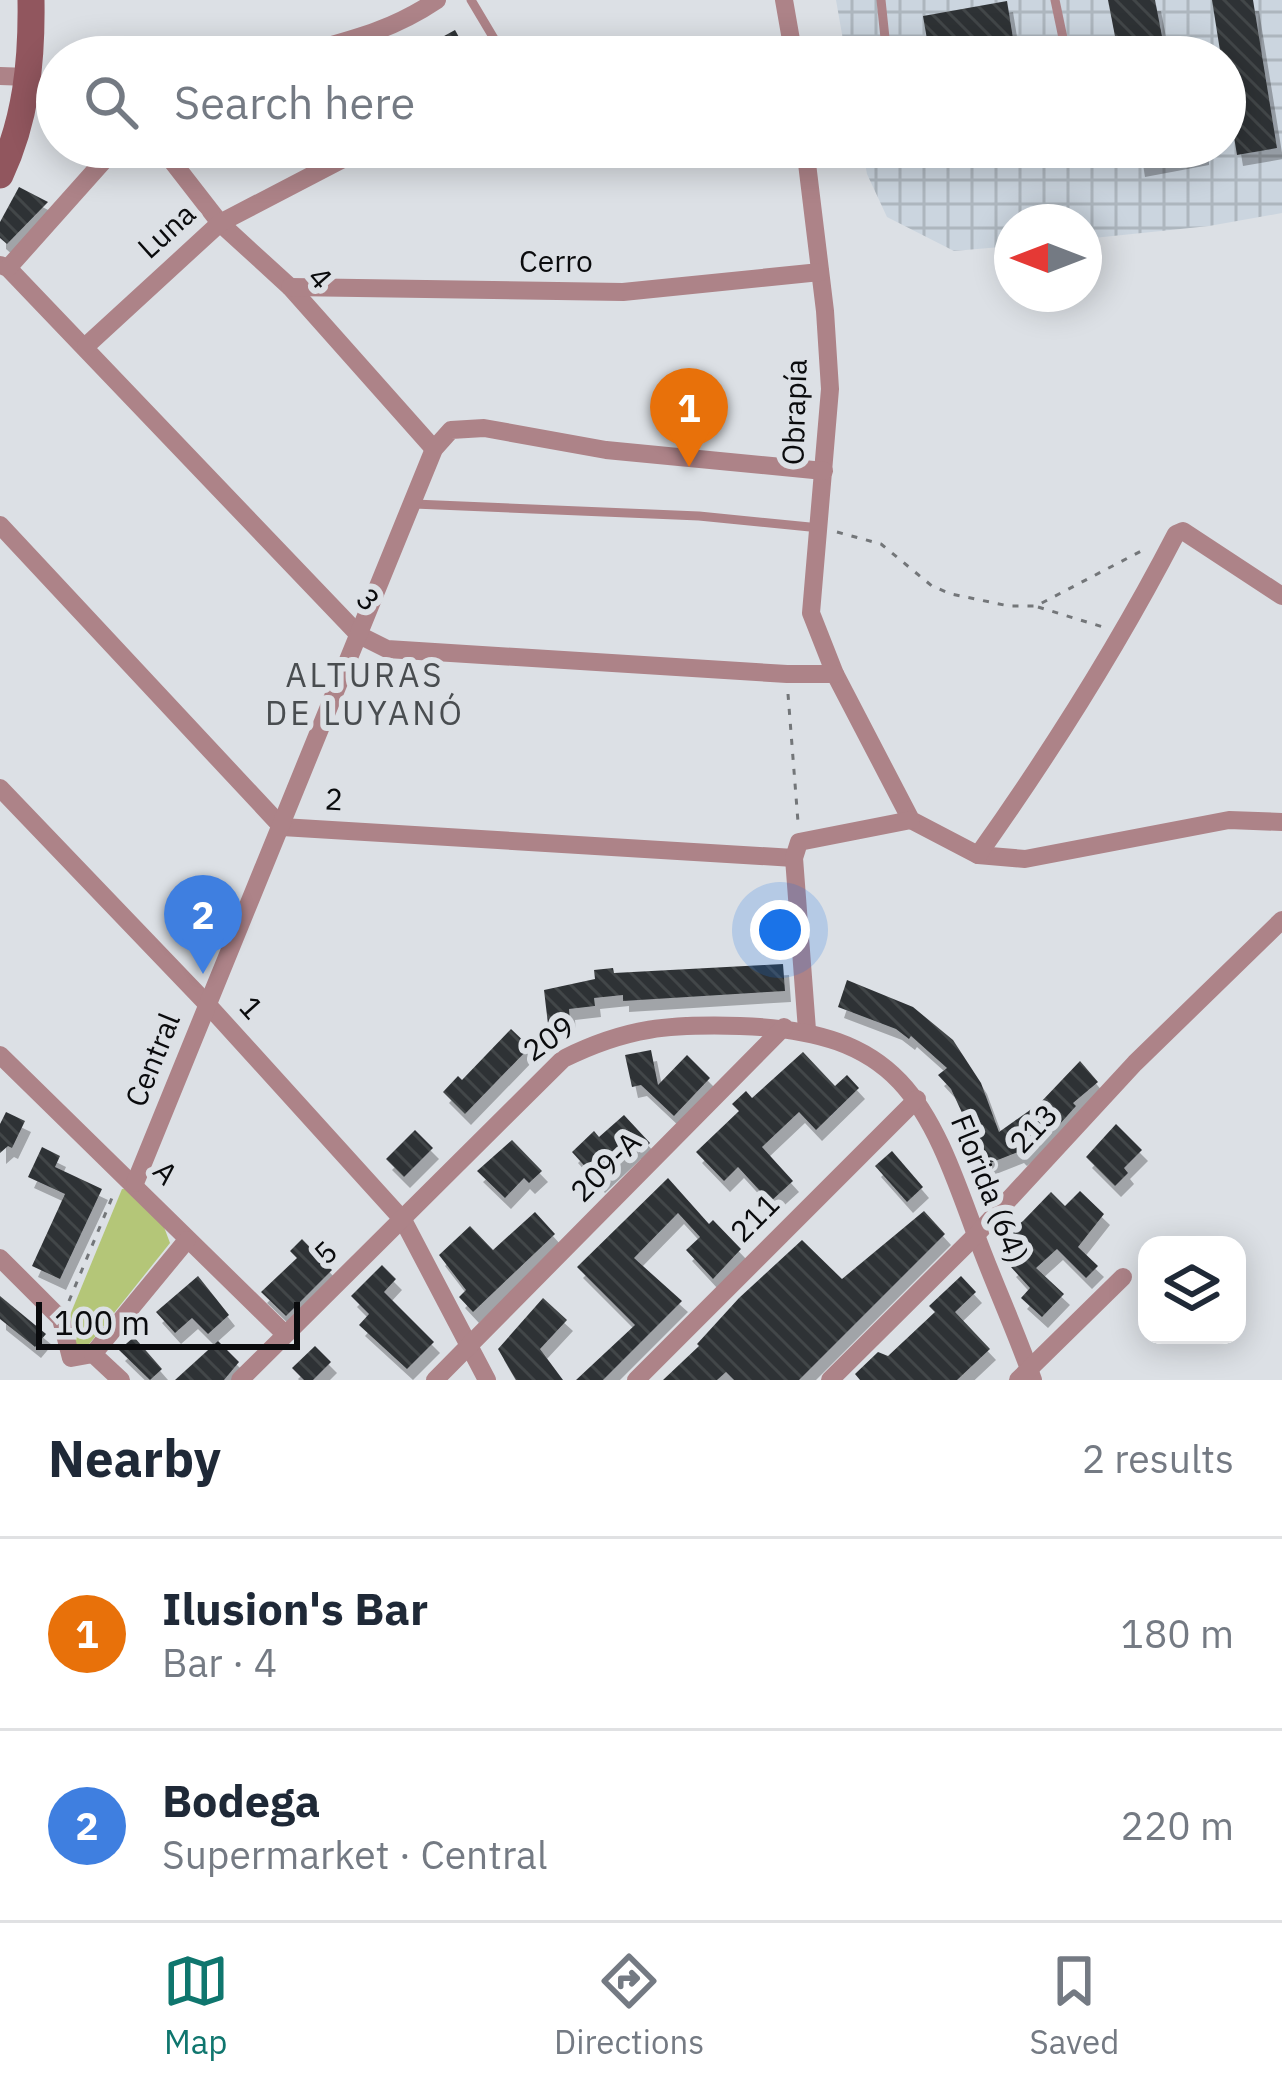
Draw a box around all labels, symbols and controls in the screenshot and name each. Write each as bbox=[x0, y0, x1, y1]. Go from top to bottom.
search box bbox=[36, 36, 1246, 168]
icon: search bbox=[78, 69, 144, 135]
text: Search here bbox=[174, 73, 415, 131]
street label: Luna bbox=[129, 194, 203, 266]
north arrow bbox=[994, 204, 1102, 312]
street label: Cerro bbox=[519, 241, 593, 280]
street label: 4 bbox=[301, 257, 342, 297]
street label: Obrapía bbox=[772, 358, 815, 466]
pin: 1 bbox=[650, 368, 728, 467]
street label: 3 bbox=[349, 579, 389, 619]
district label: ALTURAS DE LUYANÓ bbox=[265, 653, 465, 734]
street label: 2 bbox=[324, 778, 344, 819]
pin: 2 bbox=[164, 875, 242, 974]
your location bbox=[750, 900, 810, 960]
street label: 1 bbox=[232, 987, 273, 1027]
street label: 209 bbox=[515, 1006, 581, 1069]
street label: Central bbox=[115, 1007, 188, 1112]
street label: 213 bbox=[1000, 1095, 1066, 1161]
street label: Florida (64) bbox=[943, 1108, 1038, 1268]
street label: 209-A bbox=[561, 1122, 649, 1210]
street label: A bbox=[145, 1152, 187, 1192]
street label: 211 bbox=[721, 1184, 787, 1250]
street label: 5 bbox=[305, 1232, 345, 1272]
map controls bbox=[1138, 1236, 1246, 1344]
button: layers bbox=[1138, 1236, 1246, 1344]
scale bar bbox=[36, 1296, 300, 1349]
text: 100 m bbox=[54, 1301, 150, 1344]
text: Nearby bbox=[48, 1425, 221, 1491]
text: 2 results bbox=[1082, 1433, 1234, 1484]
text: Ilusion's Bar bbox=[162, 1579, 428, 1637]
text: 1 bbox=[75, 1608, 99, 1659]
text: 180 m bbox=[1121, 1608, 1234, 1659]
text: Bar · 4 bbox=[162, 1637, 277, 1688]
text: Bodega bbox=[162, 1771, 320, 1829]
text: 2 bbox=[75, 1800, 99, 1851]
text: 220 m bbox=[1121, 1800, 1234, 1851]
text: Supermarket · Central bbox=[162, 1829, 548, 1880]
tab: Map bbox=[163, 1948, 229, 2063]
tab: Directions bbox=[554, 1948, 704, 2063]
tab: Saved bbox=[1030, 1948, 1119, 2063]

